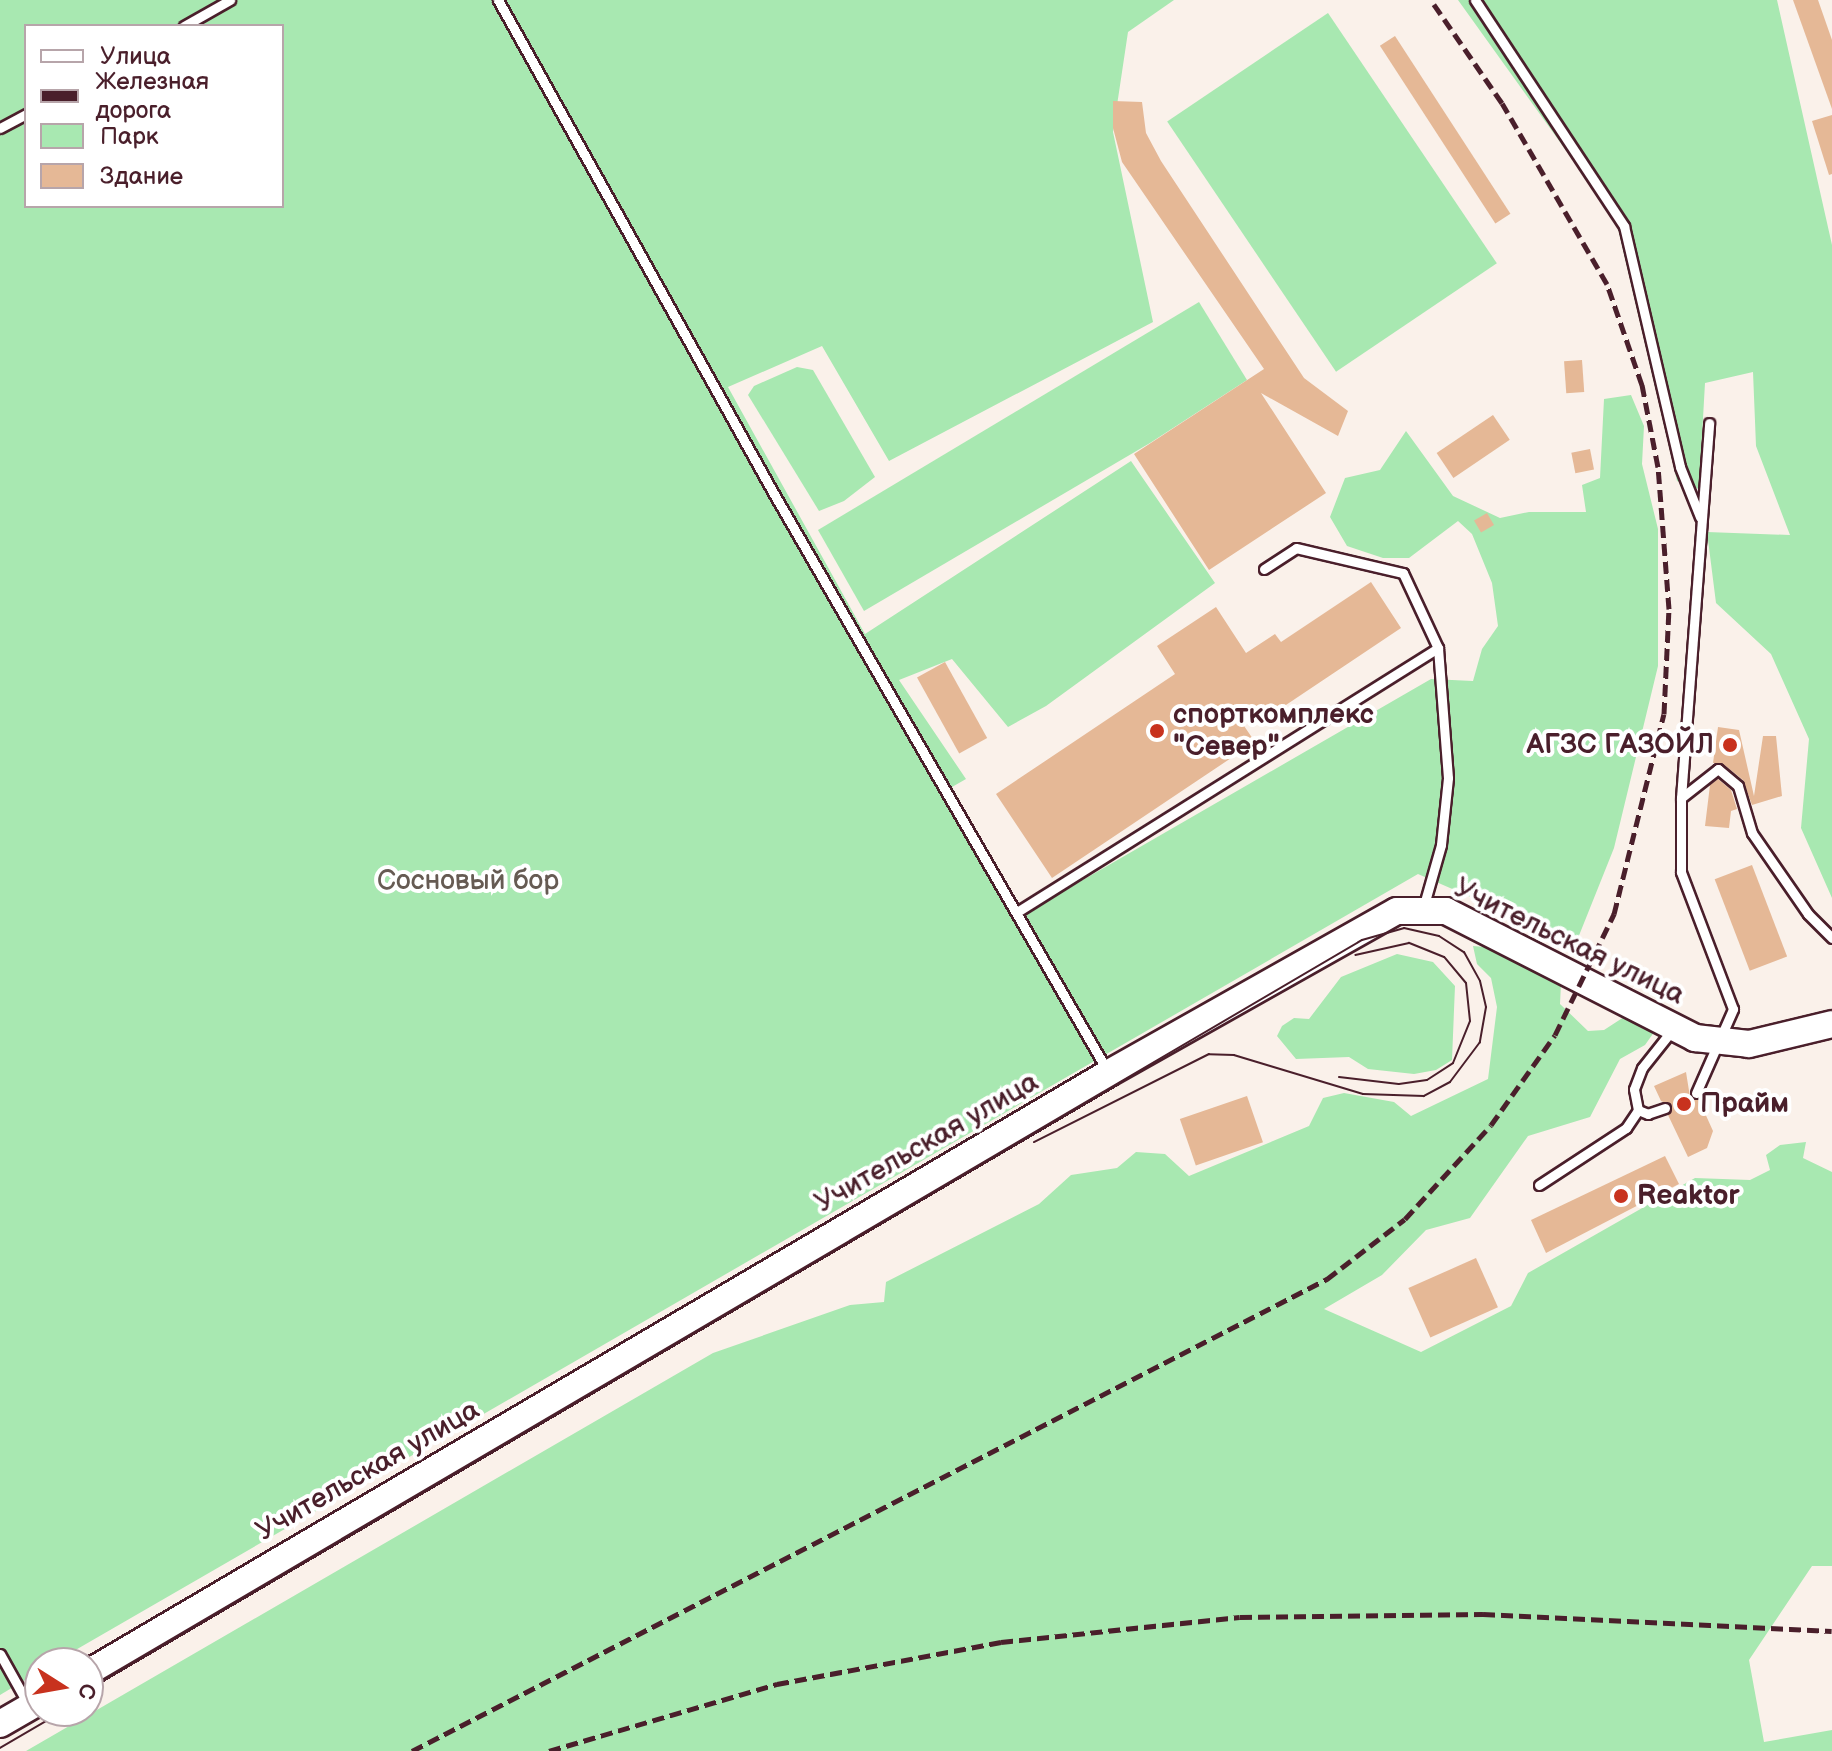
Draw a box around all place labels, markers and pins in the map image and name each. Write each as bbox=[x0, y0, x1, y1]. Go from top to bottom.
place label: спорткомплекс "Север" bbox=[1173, 698, 1374, 764]
marker: спорткомплекс "Север" bbox=[1148, 722, 1166, 740]
place label: АГЗС ГАЗОЙЛ bbox=[1526, 728, 1714, 762]
marker: АГЗС ГАЗОЙЛ bbox=[1721, 736, 1739, 754]
place label: Прайм bbox=[1700, 1087, 1789, 1121]
marker: Прайм bbox=[1675, 1095, 1693, 1113]
place label: Reaktor bbox=[1637, 1179, 1740, 1213]
marker: Reaktor bbox=[1612, 1187, 1630, 1205]

